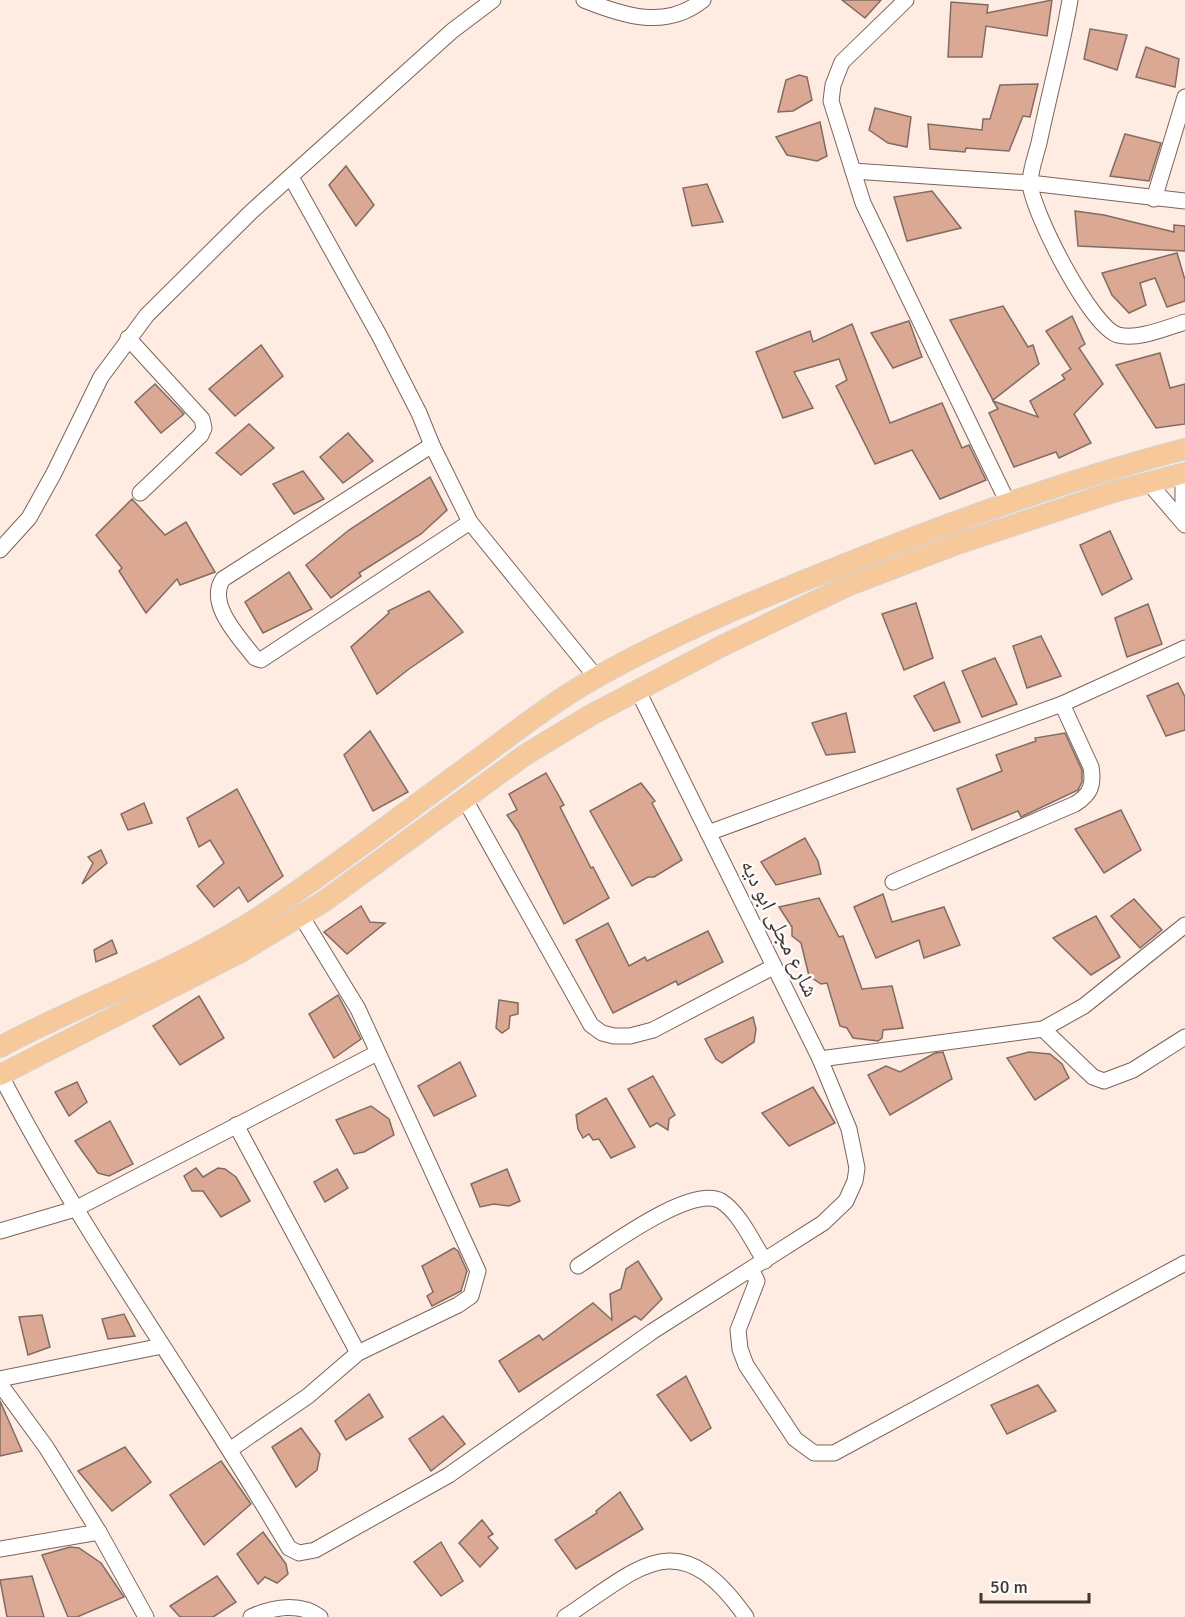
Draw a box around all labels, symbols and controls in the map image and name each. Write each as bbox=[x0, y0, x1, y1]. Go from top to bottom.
street label: شارع مجلى ابو ديه bbox=[735, 855, 825, 1001]
scale bar bbox=[981, 1566, 1089, 1604]
text: 50 m bbox=[990, 1576, 1028, 1598]

